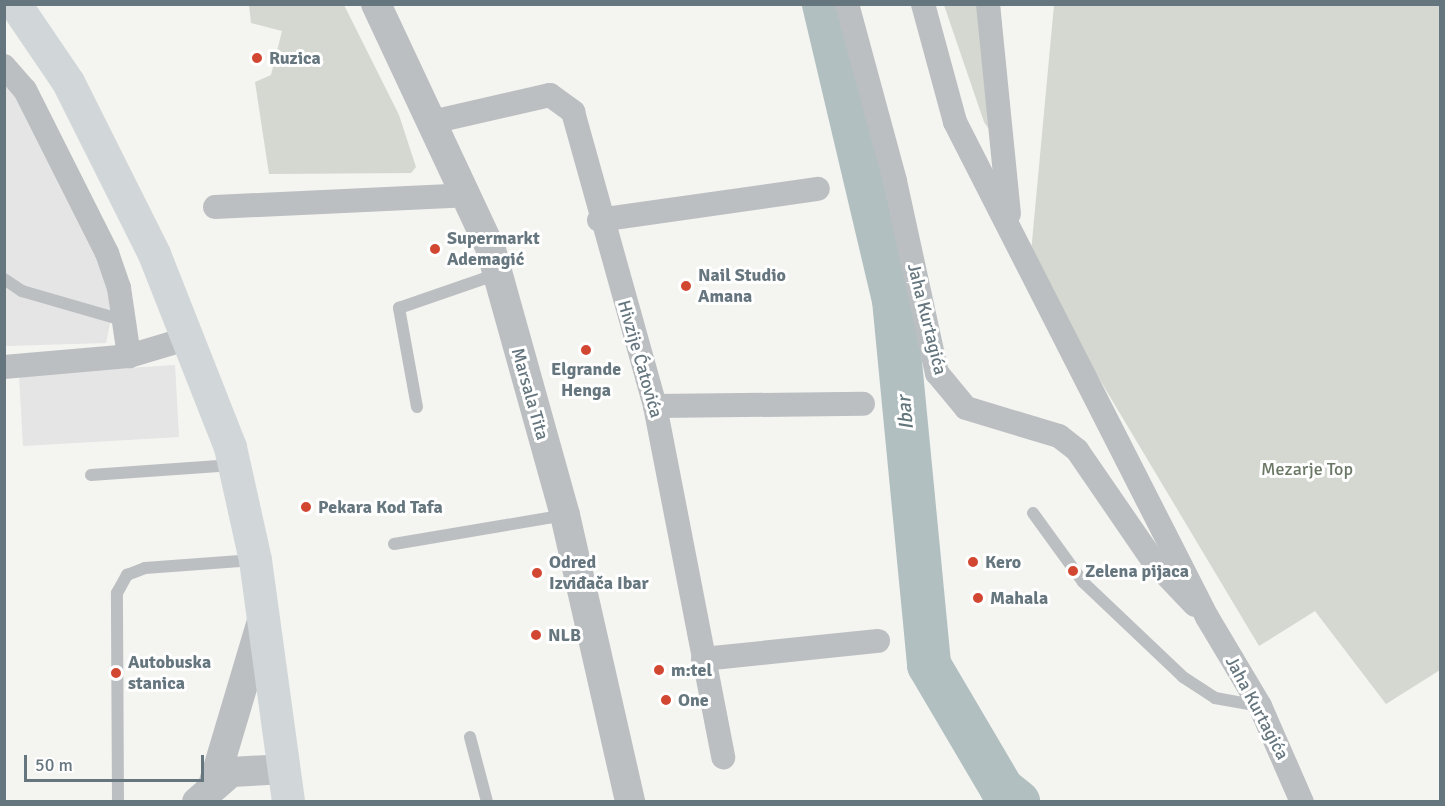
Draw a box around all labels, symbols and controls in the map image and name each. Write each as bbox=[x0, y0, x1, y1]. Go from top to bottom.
place label: Ruzica bbox=[269, 47, 321, 69]
marker: Ruzica bbox=[250, 51, 264, 65]
place label: Supermarkt Ademagić bbox=[447, 228, 540, 270]
marker: Supermarkt Ademagić bbox=[428, 242, 442, 256]
street label: Jaha Kurtagića bbox=[903, 261, 951, 377]
place label: Nail Studio Amana bbox=[698, 265, 786, 308]
marker: Nail Studio Amana bbox=[679, 279, 693, 293]
street label: Hivzije Ćatovića bbox=[613, 298, 667, 420]
marker: Elgrande Henga bbox=[579, 343, 593, 357]
street label: Marsala Tita bbox=[507, 345, 553, 443]
place label: Elgrande Henga bbox=[551, 359, 621, 401]
water label: Ibar bbox=[892, 395, 918, 431]
park label: Mezarje Top bbox=[1261, 458, 1353, 480]
place label: Pekara Kod Tafa bbox=[318, 496, 443, 518]
marker: Pekara Kod Tafa bbox=[299, 500, 313, 514]
place label: Kero bbox=[985, 551, 1021, 573]
place label: Odred Izviđača Ibar bbox=[549, 552, 649, 594]
marker: Kero bbox=[966, 555, 980, 569]
place label: Zelena pijaca bbox=[1085, 560, 1189, 582]
marker: Zelena pijaca bbox=[1066, 564, 1080, 578]
marker: Odred Izviđača Ibar bbox=[530, 566, 544, 580]
place label: Mahala bbox=[990, 587, 1048, 609]
marker: Mahala bbox=[971, 591, 985, 605]
place label: NLB bbox=[548, 624, 581, 646]
marker: NLB bbox=[529, 628, 543, 642]
place label: Autobuska stanica bbox=[128, 652, 211, 694]
street label: Jaha Kurtagića bbox=[1221, 653, 1293, 763]
place label: m:tel bbox=[671, 659, 712, 681]
marker: m:tel bbox=[652, 663, 666, 677]
marker: Autobuska stanica bbox=[109, 666, 123, 680]
place label: One bbox=[678, 689, 709, 711]
marker: One bbox=[659, 693, 673, 707]
scale bar bbox=[27, 743, 207, 781]
text: 50 m bbox=[35, 754, 73, 776]

